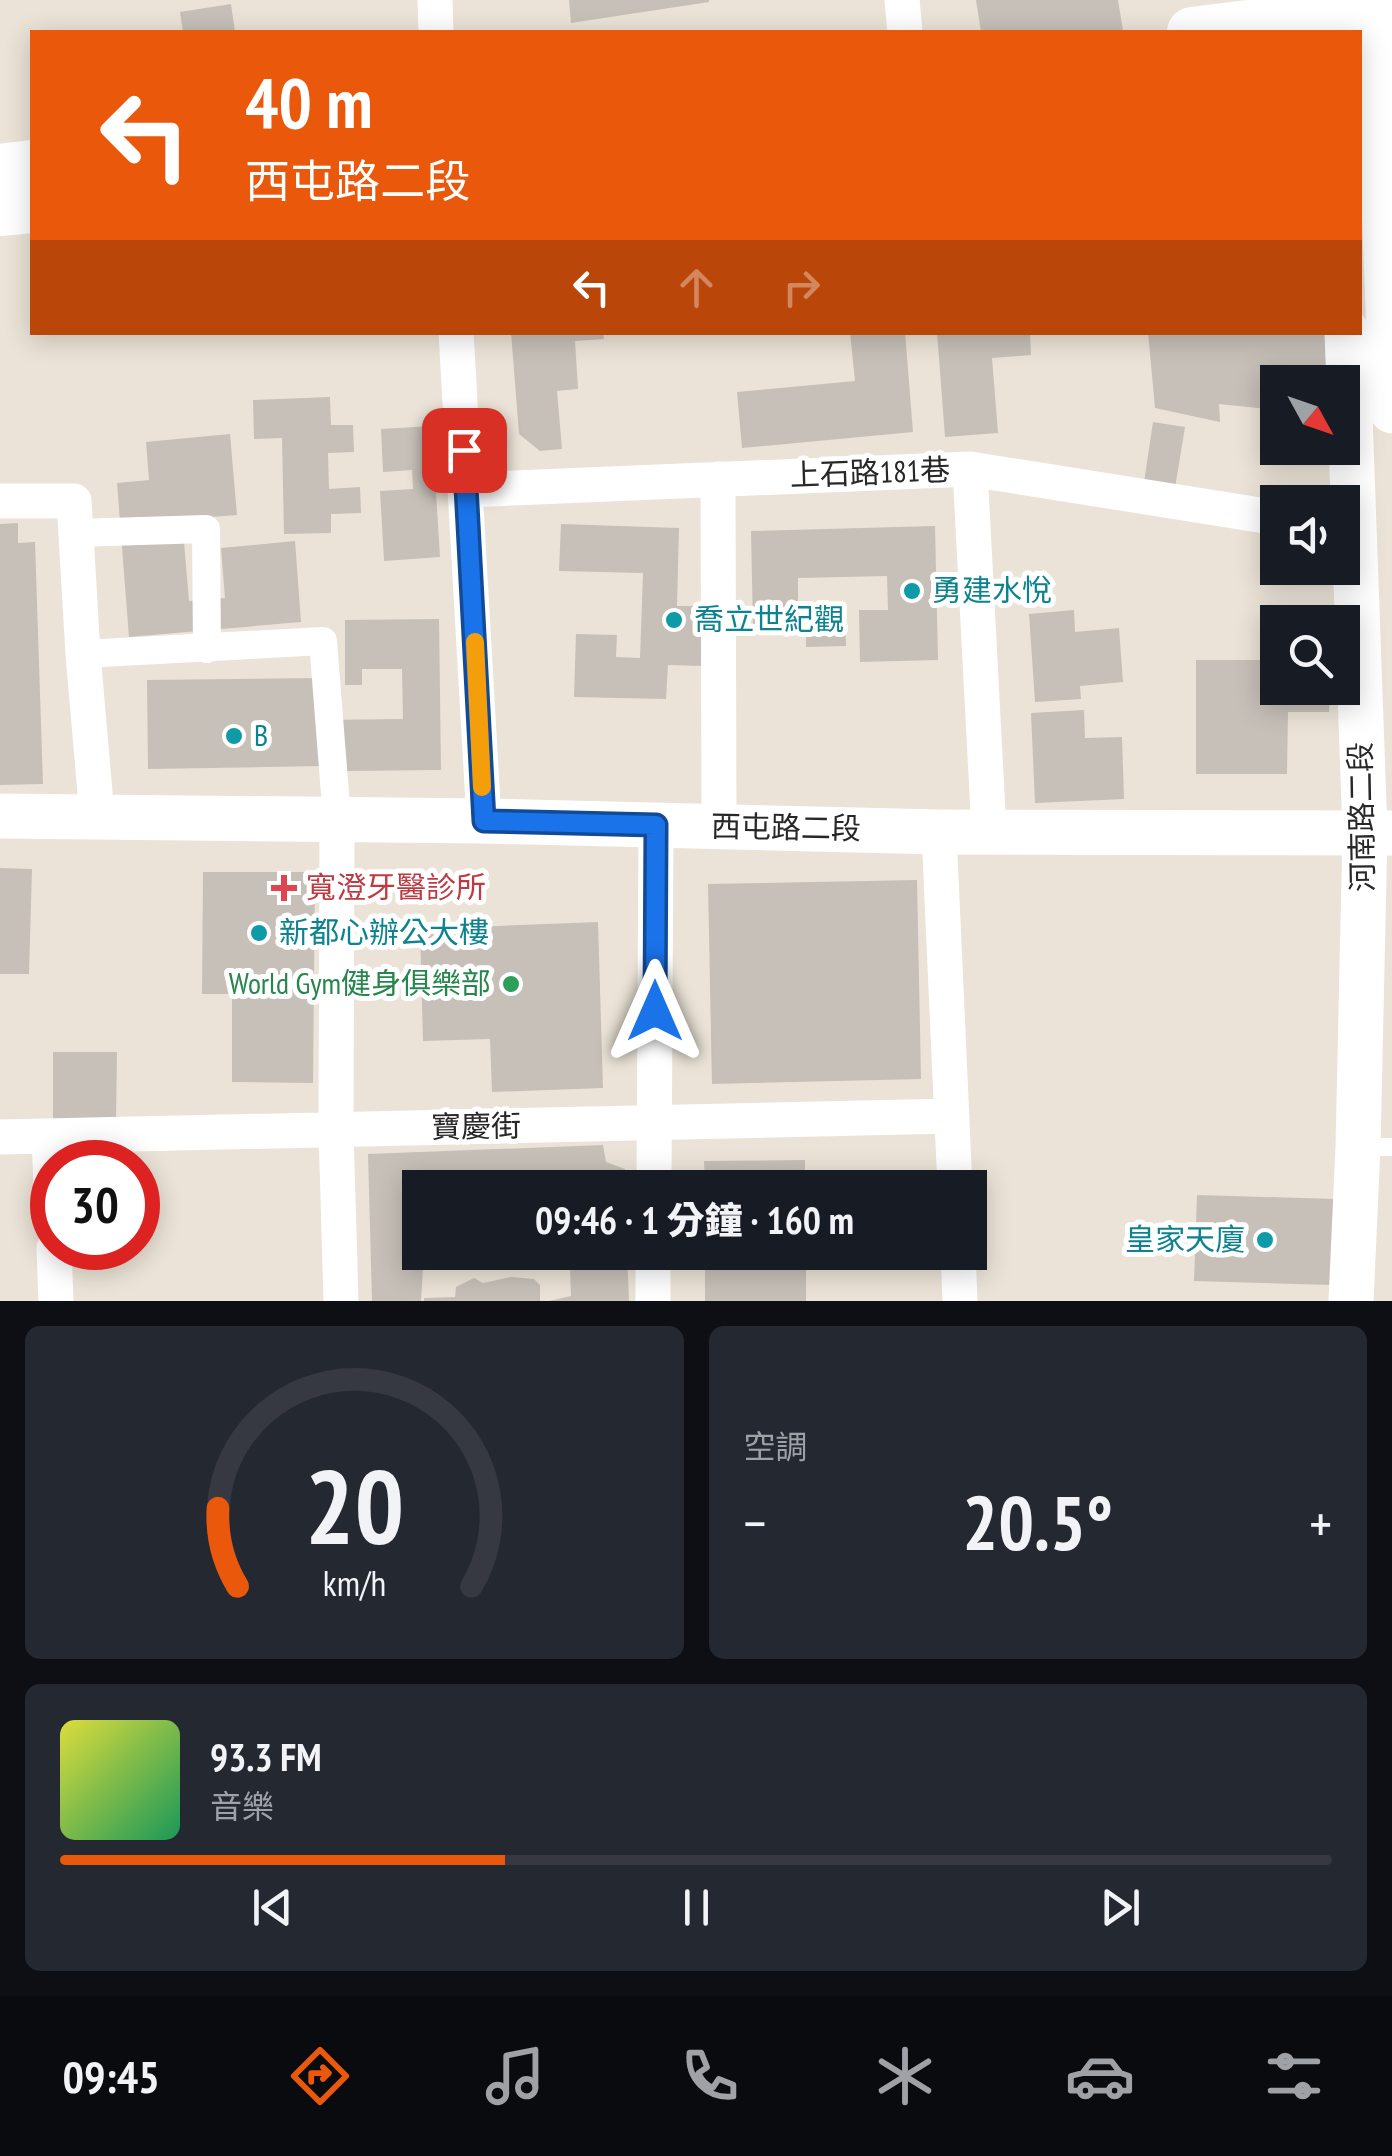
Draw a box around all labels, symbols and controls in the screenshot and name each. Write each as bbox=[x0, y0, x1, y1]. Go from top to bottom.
text: 40 m bbox=[245, 57, 373, 147]
icon: left bbox=[80, 70, 210, 200]
text: 西屯路二段 bbox=[245, 151, 470, 209]
icon: left bbox=[564, 260, 619, 315]
icon: ahead bbox=[669, 260, 724, 315]
icon: right bbox=[774, 260, 829, 315]
north arrow bbox=[1260, 365, 1360, 465]
map controls bbox=[1260, 365, 1360, 705]
pin bbox=[422, 408, 507, 493]
icon: arrive bbox=[437, 423, 492, 478]
street label: 上石路181巷 bbox=[789, 449, 951, 494]
button: sound bbox=[1260, 485, 1360, 585]
place label: 勇建水悅 bbox=[932, 570, 1052, 609]
marker: 勇建水悅 bbox=[901, 580, 923, 602]
place label: 喬立世紀觀 bbox=[694, 599, 844, 638]
button: search bbox=[1260, 605, 1360, 705]
marker: 喬立世紀觀 bbox=[663, 609, 685, 631]
place label: B bbox=[254, 715, 268, 754]
marker: B bbox=[223, 725, 245, 747]
street label: 河南路二段 bbox=[1340, 742, 1381, 892]
street label: 西屯路二段 bbox=[711, 806, 861, 847]
place label: 寬澄牙醫診所 bbox=[306, 867, 486, 906]
marker: 寬澄牙醫診所 bbox=[271, 875, 297, 901]
place label: 新都心辦公大樓 bbox=[279, 912, 489, 951]
marker: 新都心辦公大樓 bbox=[248, 922, 270, 944]
position arrow bbox=[603, 959, 707, 1063]
place label: World Gym健身俱樂部 bbox=[229, 963, 491, 1002]
marker: World Gym健身俱樂部 bbox=[500, 973, 522, 995]
street label: 寶慶街 bbox=[431, 1105, 521, 1146]
speed limit sign: 30 bbox=[30, 1140, 160, 1270]
text: 09:46 · 1 分鐘 · 160 m bbox=[535, 1195, 854, 1244]
place label: 皇家天廈 bbox=[1125, 1219, 1245, 1258]
marker: 皇家天廈 bbox=[1254, 1229, 1276, 1251]
text: 空調 bbox=[744, 1425, 808, 1467]
text: 20 bbox=[305, 1438, 404, 1573]
text: 20.5° bbox=[962, 1474, 1113, 1571]
text: − bbox=[744, 1487, 766, 1558]
text: + bbox=[1309, 1487, 1332, 1558]
text: km/h bbox=[323, 1560, 386, 1606]
text: 93.3 FM bbox=[210, 1732, 322, 1781]
text: 音樂 bbox=[210, 1785, 274, 1827]
icon: previous bbox=[245, 1880, 300, 1935]
icon: pause bbox=[669, 1880, 724, 1935]
icon: next bbox=[1093, 1880, 1148, 1935]
icon: directions bbox=[285, 2041, 355, 2111]
icon: music bbox=[480, 2041, 550, 2111]
icon: phone bbox=[675, 2041, 745, 2111]
icon: climate bbox=[870, 2041, 940, 2111]
icon: car bbox=[1065, 2041, 1135, 2111]
icon: filters bbox=[1259, 2041, 1329, 2111]
text: 09:45 bbox=[62, 2047, 160, 2105]

